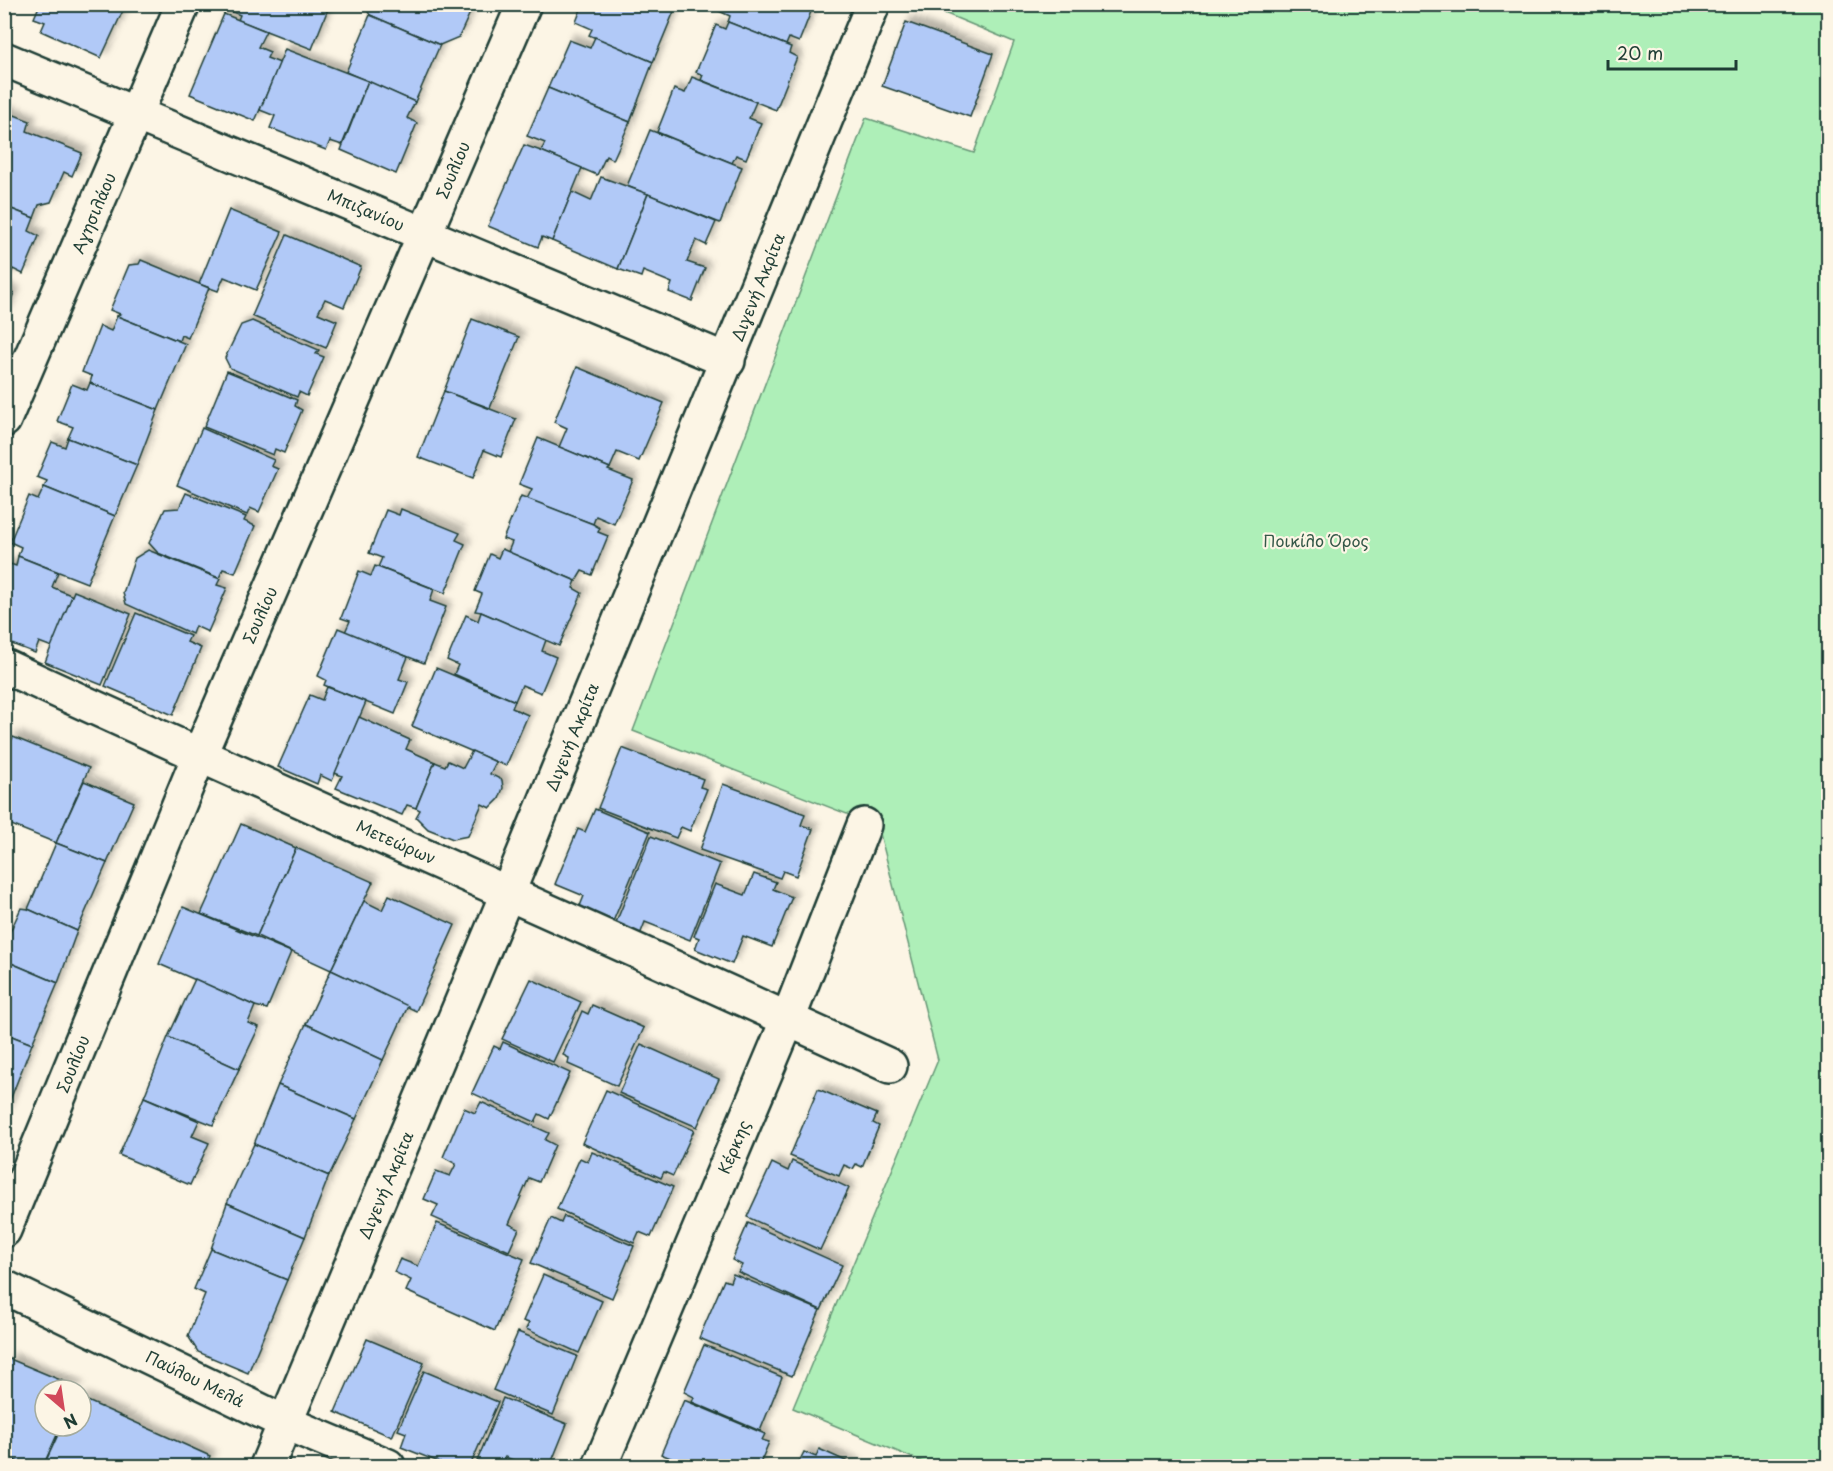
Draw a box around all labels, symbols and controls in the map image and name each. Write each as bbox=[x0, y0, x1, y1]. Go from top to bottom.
scale bar bbox=[1608, 33, 1736, 71]
text: 20 m bbox=[1617, 39, 1663, 66]
street label: Σουλίου bbox=[429, 137, 475, 202]
street label: Αγησιλάου bbox=[65, 168, 121, 257]
street label: Μπιζανίου bbox=[324, 182, 409, 236]
street label: Διγενή Ακρίτα bbox=[724, 228, 790, 344]
park label: Ποικίλο Όρος bbox=[1263, 528, 1369, 552]
street label: Σουλίου bbox=[236, 582, 282, 647]
street label: Διγενή Ακρίτα bbox=[538, 678, 604, 794]
street label: Μετεώρων bbox=[353, 813, 440, 869]
street label: Σουλίου bbox=[50, 1031, 95, 1096]
street label: Κέρκης bbox=[711, 1116, 755, 1177]
street label: Διγενή Ακρίτα bbox=[352, 1127, 419, 1242]
street label: Παύλου Μελά bbox=[142, 1344, 249, 1413]
north arrow bbox=[33, 1378, 93, 1438]
text: N bbox=[59, 1408, 82, 1436]

